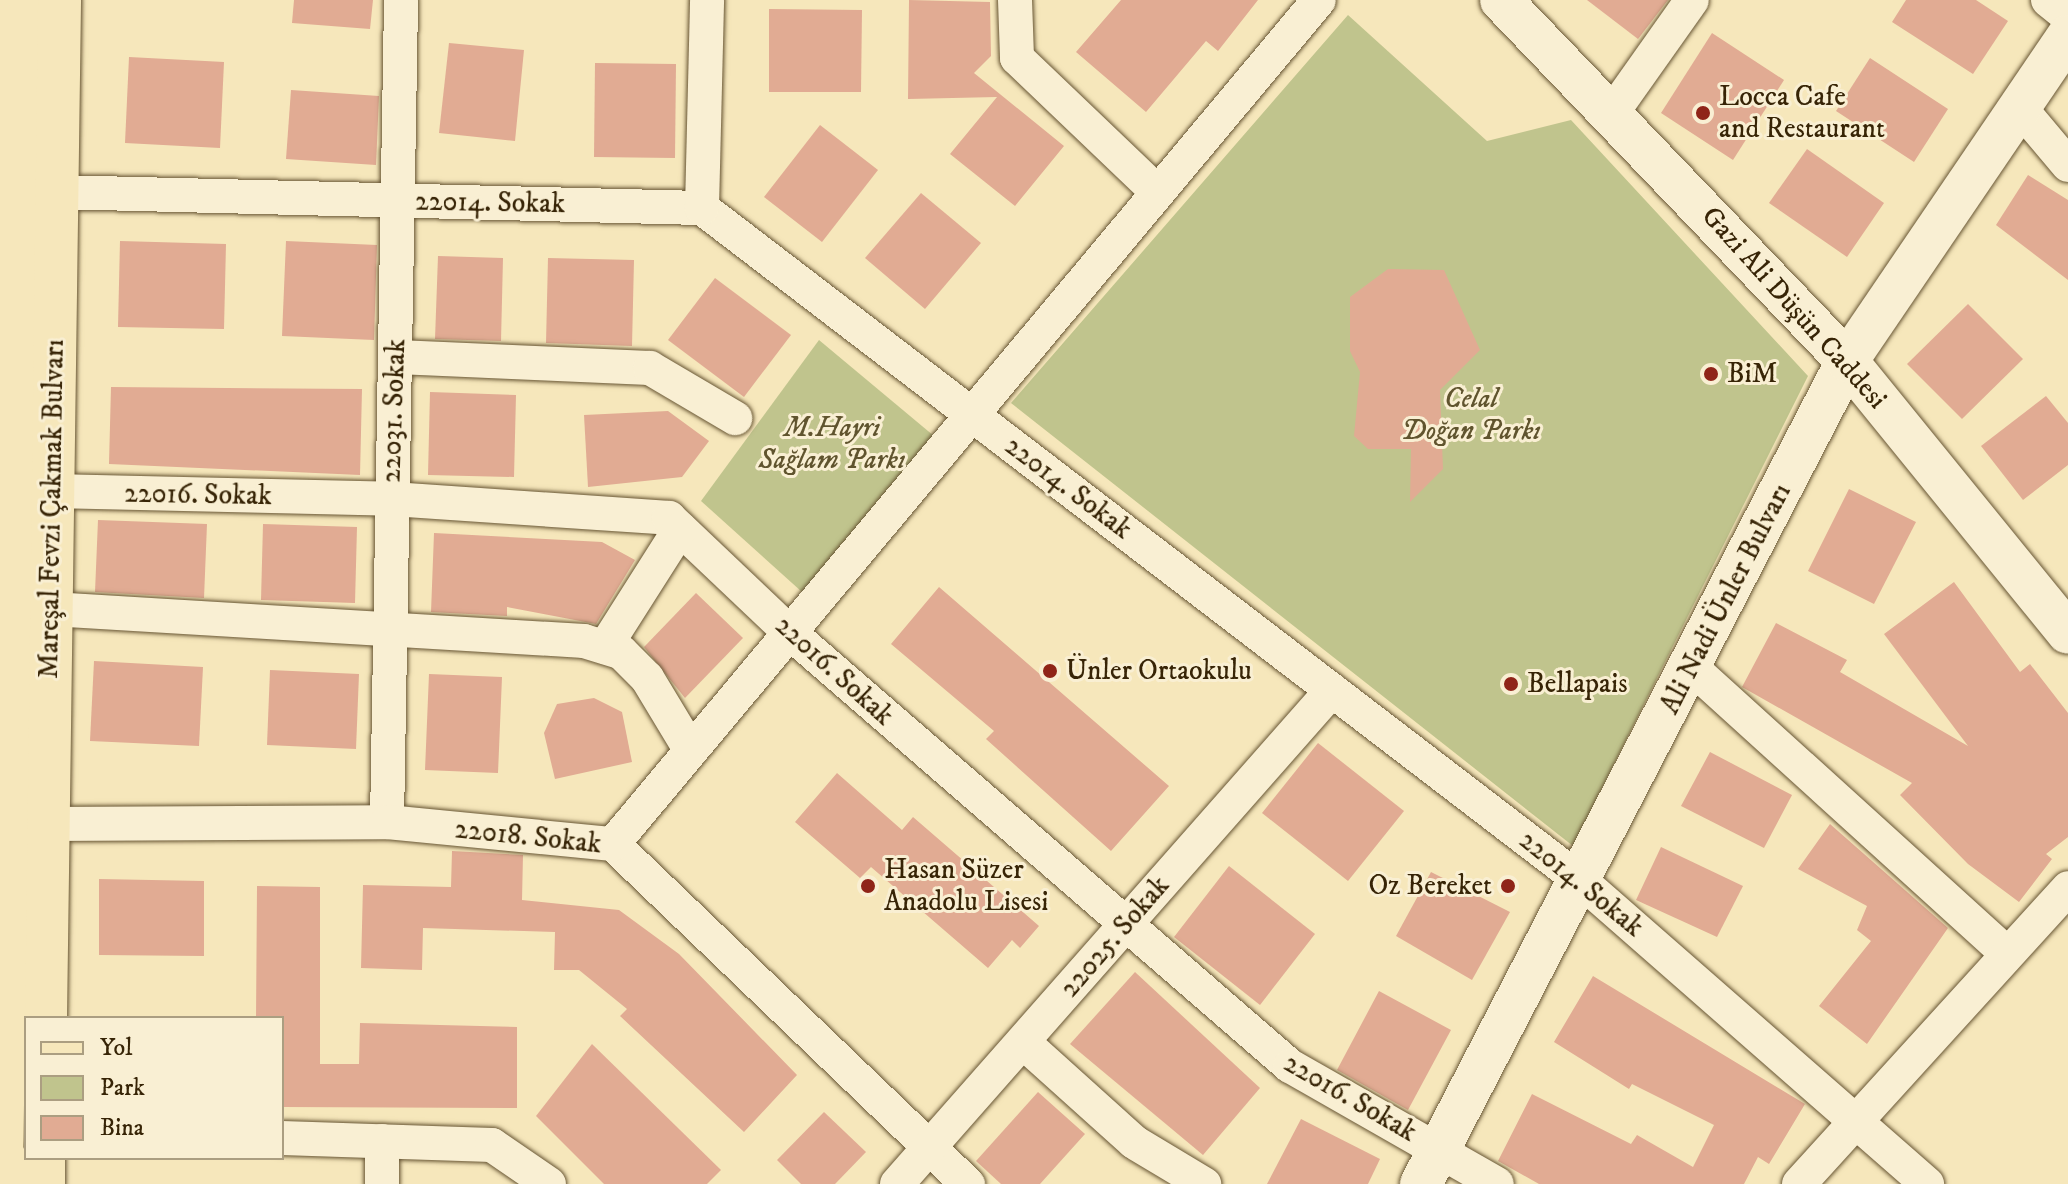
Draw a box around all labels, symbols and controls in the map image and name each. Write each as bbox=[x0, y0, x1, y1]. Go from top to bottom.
place label: Locca Cafe and Restaurant bbox=[1719, 80, 1885, 146]
marker: Locca Cafe and Restaurant bbox=[1694, 104, 1712, 122]
street label: 22014. Sokak bbox=[415, 185, 565, 221]
street label: Gazi Ali Düşün Caddesi bbox=[1694, 200, 1894, 416]
street label: Mareşal Fevzi Çakmak Bulvarı bbox=[32, 339, 72, 679]
street label: 22031. Sokak bbox=[375, 339, 413, 483]
place label: BiM bbox=[1727, 357, 1777, 391]
marker: BiM bbox=[1702, 365, 1720, 383]
park label: Celal Doğan Parkı bbox=[1401, 382, 1541, 448]
park label: M.Hayri Sağlam Parkı bbox=[759, 411, 905, 477]
street label: 22014. Sokak bbox=[998, 429, 1138, 547]
street label: 22016. Sokak bbox=[124, 477, 272, 513]
street label: Ali Nadi Ünler Bulvarı bbox=[1653, 478, 1799, 720]
street label: 22016. Sokak bbox=[768, 609, 900, 733]
place label: Ünler Ortaokulu bbox=[1066, 654, 1252, 688]
marker: Ünler Ortaokulu bbox=[1041, 662, 1059, 680]
place label: Bellapais bbox=[1527, 667, 1628, 701]
marker: Bellapais bbox=[1502, 675, 1520, 693]
street label: 22018. Sokak bbox=[453, 813, 603, 861]
street label: 22014. Sokak bbox=[1512, 824, 1650, 944]
place label: Hasan Süzer Anadolu Lisesi bbox=[884, 853, 1049, 919]
street label: 22025. Sokak bbox=[1053, 869, 1177, 1005]
place label: Oz Bereket bbox=[1369, 869, 1492, 903]
marker: Hasan Süzer Anadolu Lisesi bbox=[859, 877, 877, 895]
marker: Oz Bereket bbox=[1499, 877, 1517, 895]
legend bbox=[24, 1016, 284, 1160]
text: Yol bbox=[100, 1033, 132, 1063]
street label: 22016. Sokak bbox=[1278, 1047, 1422, 1149]
text: Park bbox=[100, 1073, 145, 1103]
text: Bina bbox=[100, 1113, 144, 1143]

